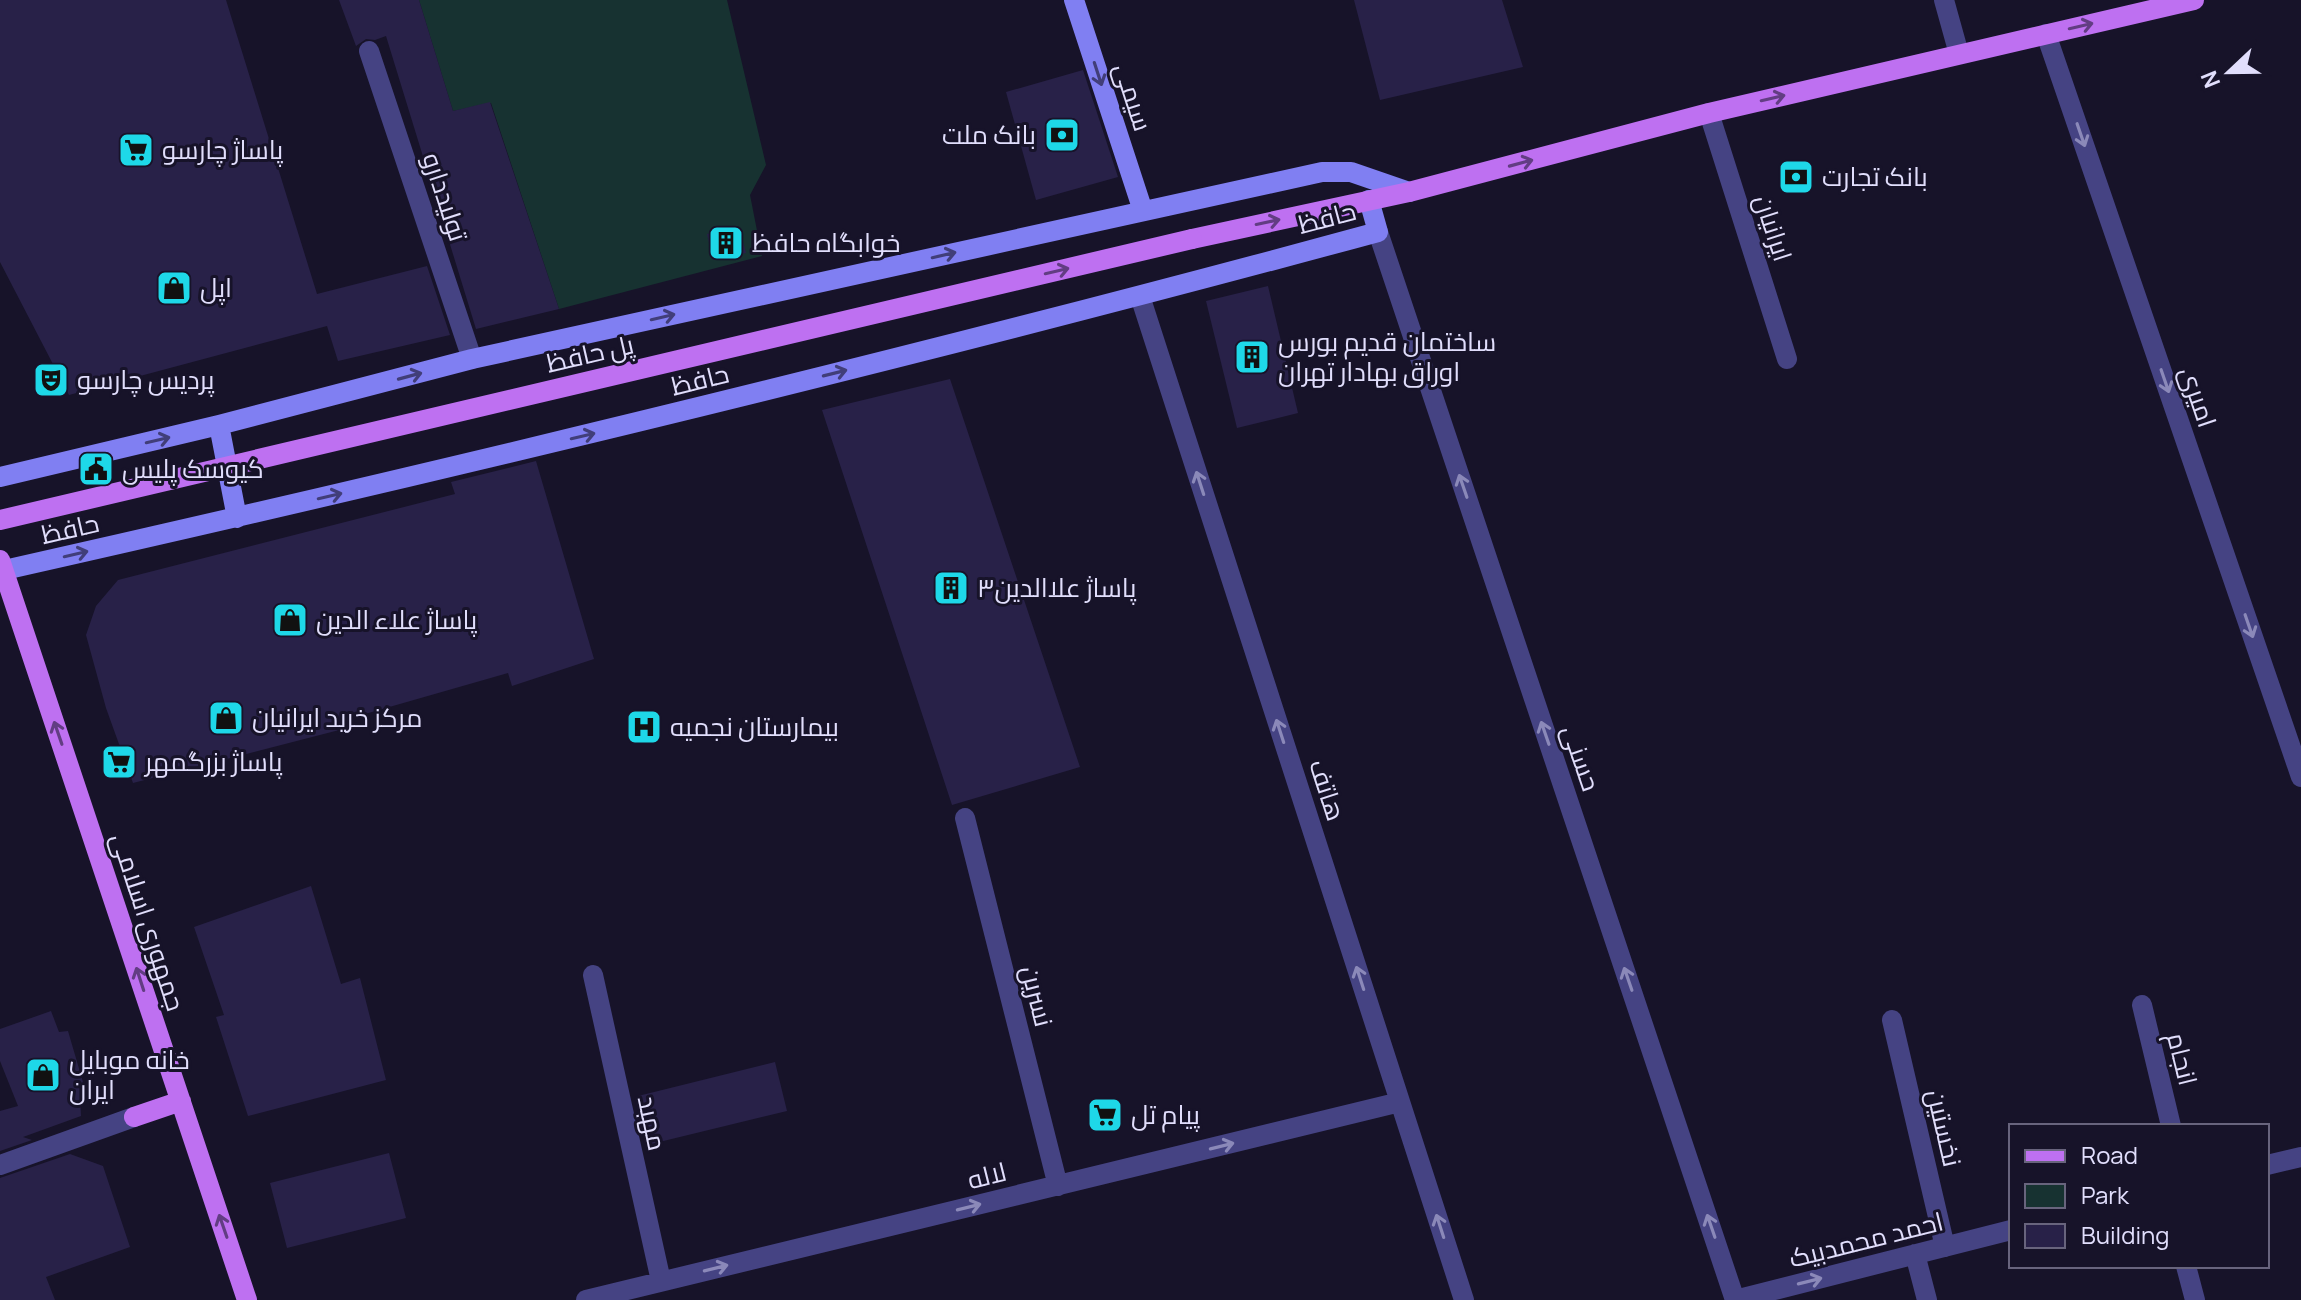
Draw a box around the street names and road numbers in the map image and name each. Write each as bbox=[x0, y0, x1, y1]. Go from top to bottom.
street label: سیمی bbox=[1106, 58, 1162, 135]
street label: تولیددارو bbox=[415, 148, 477, 246]
street label: ایرانیان bbox=[1746, 190, 1802, 266]
street label: حافظ bbox=[1294, 192, 1360, 242]
street label: پل حافظ bbox=[542, 325, 637, 381]
street label: حافظ bbox=[667, 354, 733, 404]
street label: امیری bbox=[2172, 361, 2226, 432]
street label: حافظ bbox=[37, 504, 102, 552]
street label: حسنی bbox=[1554, 720, 1610, 795]
street label: هاتف bbox=[1301, 754, 1355, 825]
street label: جمهوری اسلامی bbox=[103, 828, 195, 1015]
street label: نسرین bbox=[1013, 961, 1063, 1030]
street label: انجام bbox=[2158, 1028, 2207, 1089]
street label: نخستین bbox=[1919, 1086, 1971, 1170]
street label: مهبد bbox=[630, 1092, 676, 1154]
street label: لاله bbox=[964, 1153, 1010, 1197]
street label: احمد محمدبیک bbox=[1785, 1202, 1947, 1276]

